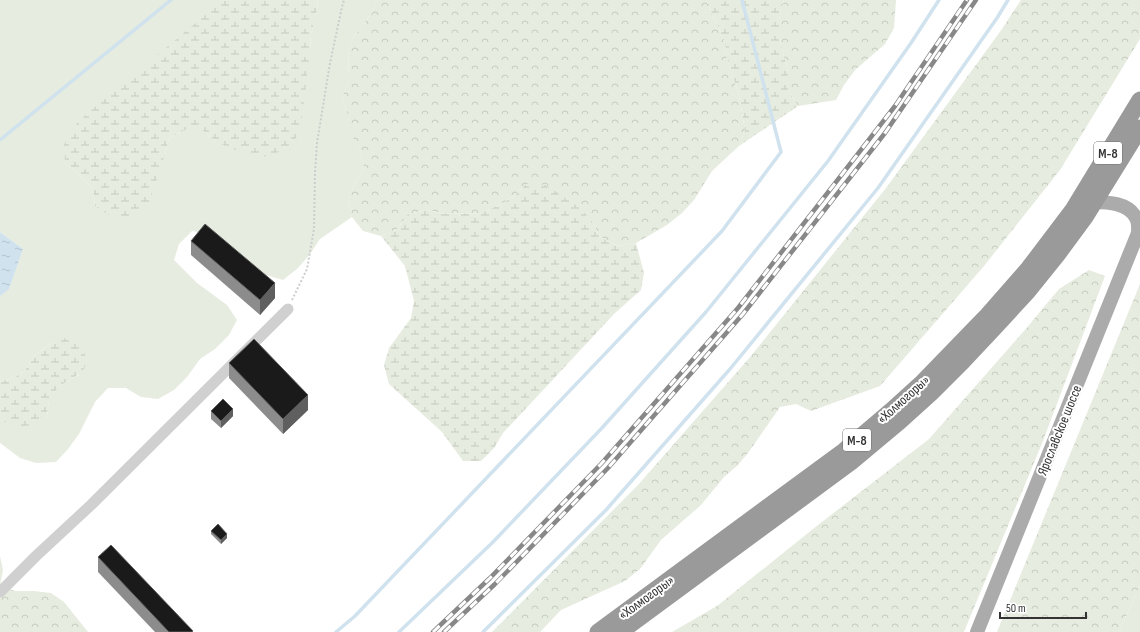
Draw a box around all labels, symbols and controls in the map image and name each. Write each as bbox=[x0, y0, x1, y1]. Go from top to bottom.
road number: М-8 bbox=[1094, 142, 1122, 164]
street label: «Холмогоры» bbox=[874, 371, 933, 427]
street label: Ярославское шоссе bbox=[1034, 383, 1085, 478]
road number: М-8 bbox=[843, 429, 871, 451]
street label: «Холмогоры» bbox=[615, 572, 677, 623]
scale bar bbox=[1000, 594, 1086, 620]
text: 50 m bbox=[1006, 601, 1026, 616]

